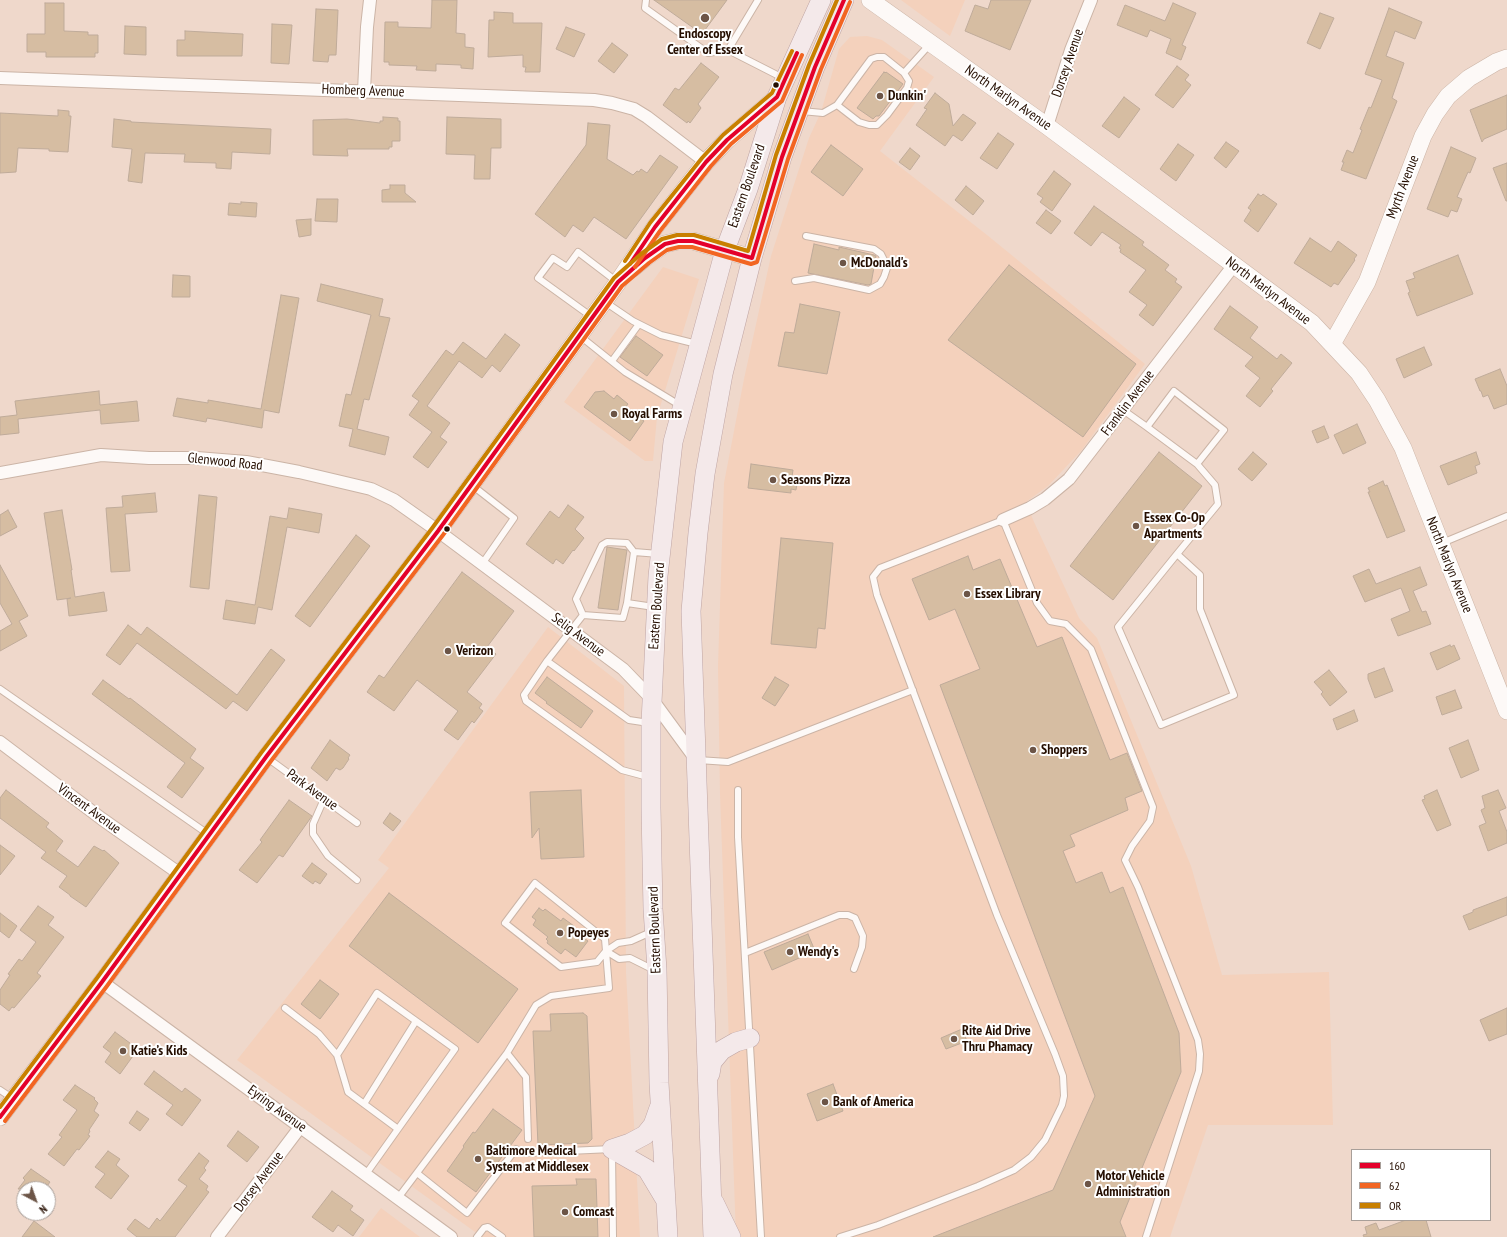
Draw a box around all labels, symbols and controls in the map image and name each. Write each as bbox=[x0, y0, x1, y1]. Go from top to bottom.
marker: Endoscopy Center of Essex bbox=[699, 12, 711, 24]
place label: Endoscopy Center of Essex bbox=[667, 26, 743, 58]
street label: Dorsey Avenue bbox=[1048, 27, 1088, 99]
street label: North Marlyn Avenue bbox=[961, 62, 1055, 134]
unlabelled marker bbox=[771, 80, 781, 90]
street label: Homberg Avenue bbox=[321, 81, 405, 101]
place label: Dunkin' bbox=[888, 88, 926, 104]
marker: Dunkin' bbox=[875, 91, 885, 101]
street label: Eastern Boulevard bbox=[725, 142, 769, 230]
street label: Myrth Avenue bbox=[1383, 153, 1423, 221]
street label: North Marlyn Avenue bbox=[1222, 254, 1314, 328]
place label: McDonald's bbox=[851, 255, 908, 271]
marker: McDonald's bbox=[838, 258, 848, 268]
street label: Franklin Avenue bbox=[1098, 367, 1158, 439]
place label: Royal Farms bbox=[622, 406, 682, 422]
marker: Royal Farms bbox=[609, 409, 619, 419]
street label: Glenwood Road bbox=[187, 450, 263, 474]
place label: Seasons Pizza bbox=[781, 472, 850, 488]
marker: Seasons Pizza bbox=[768, 475, 778, 485]
place label: Essex Co-Op Apartments bbox=[1144, 510, 1205, 542]
street label: North Marlyn Avenue bbox=[1422, 515, 1476, 615]
marker: Essex Co-Op Apartments bbox=[1131, 521, 1141, 531]
unlabelled marker bbox=[442, 524, 452, 534]
street label: Eastern Boulevard bbox=[646, 562, 668, 650]
place label: Essex Library bbox=[975, 586, 1040, 602]
marker: Essex Library bbox=[962, 589, 972, 599]
street label: Selig Avenue bbox=[548, 609, 608, 661]
place label: Verizon bbox=[456, 643, 493, 659]
marker: Verizon bbox=[443, 646, 453, 656]
place label: Shoppers bbox=[1041, 742, 1087, 758]
marker: Shoppers bbox=[1028, 745, 1038, 755]
street label: Park Avenue bbox=[283, 766, 341, 814]
street label: Vincent Avenue bbox=[54, 780, 124, 838]
street label: Eastern Boulevard bbox=[645, 886, 665, 974]
place label: Popeyes bbox=[568, 925, 609, 941]
marker: Popeyes bbox=[555, 928, 565, 938]
place label: Wendy's bbox=[798, 944, 839, 960]
marker: Wendy's bbox=[785, 947, 795, 957]
place label: Rite Aid Drive Thru Phamacy bbox=[962, 1023, 1032, 1056]
marker: Rite Aid Drive Thru Phamacy bbox=[949, 1034, 959, 1044]
place label: Katie’s Kids bbox=[131, 1043, 188, 1059]
marker: Katie’s Kids bbox=[118, 1046, 128, 1056]
street label: Eyring Avenue bbox=[244, 1082, 310, 1136]
place label: Bank of America bbox=[833, 1094, 913, 1110]
marker: Bank of America bbox=[820, 1097, 830, 1107]
place label: Baltimore Medical System at Middlesex bbox=[486, 1143, 589, 1176]
street label: Dorsey Avenue bbox=[231, 1149, 287, 1215]
legend bbox=[1351, 1149, 1491, 1221]
marker: Baltimore Medical System at Middlesex bbox=[473, 1154, 483, 1164]
text: 160 bbox=[1389, 1158, 1405, 1173]
place label: Motor Vehicle Administration bbox=[1096, 1168, 1170, 1200]
text: 62 bbox=[1389, 1178, 1400, 1193]
marker: Motor Vehicle Administration bbox=[1083, 1179, 1093, 1189]
north arrow bbox=[16, 1181, 56, 1221]
text: OR bbox=[1389, 1198, 1401, 1213]
text: N bbox=[36, 1202, 50, 1217]
place label: Comcast bbox=[573, 1204, 614, 1220]
marker: Comcast bbox=[560, 1207, 570, 1217]

